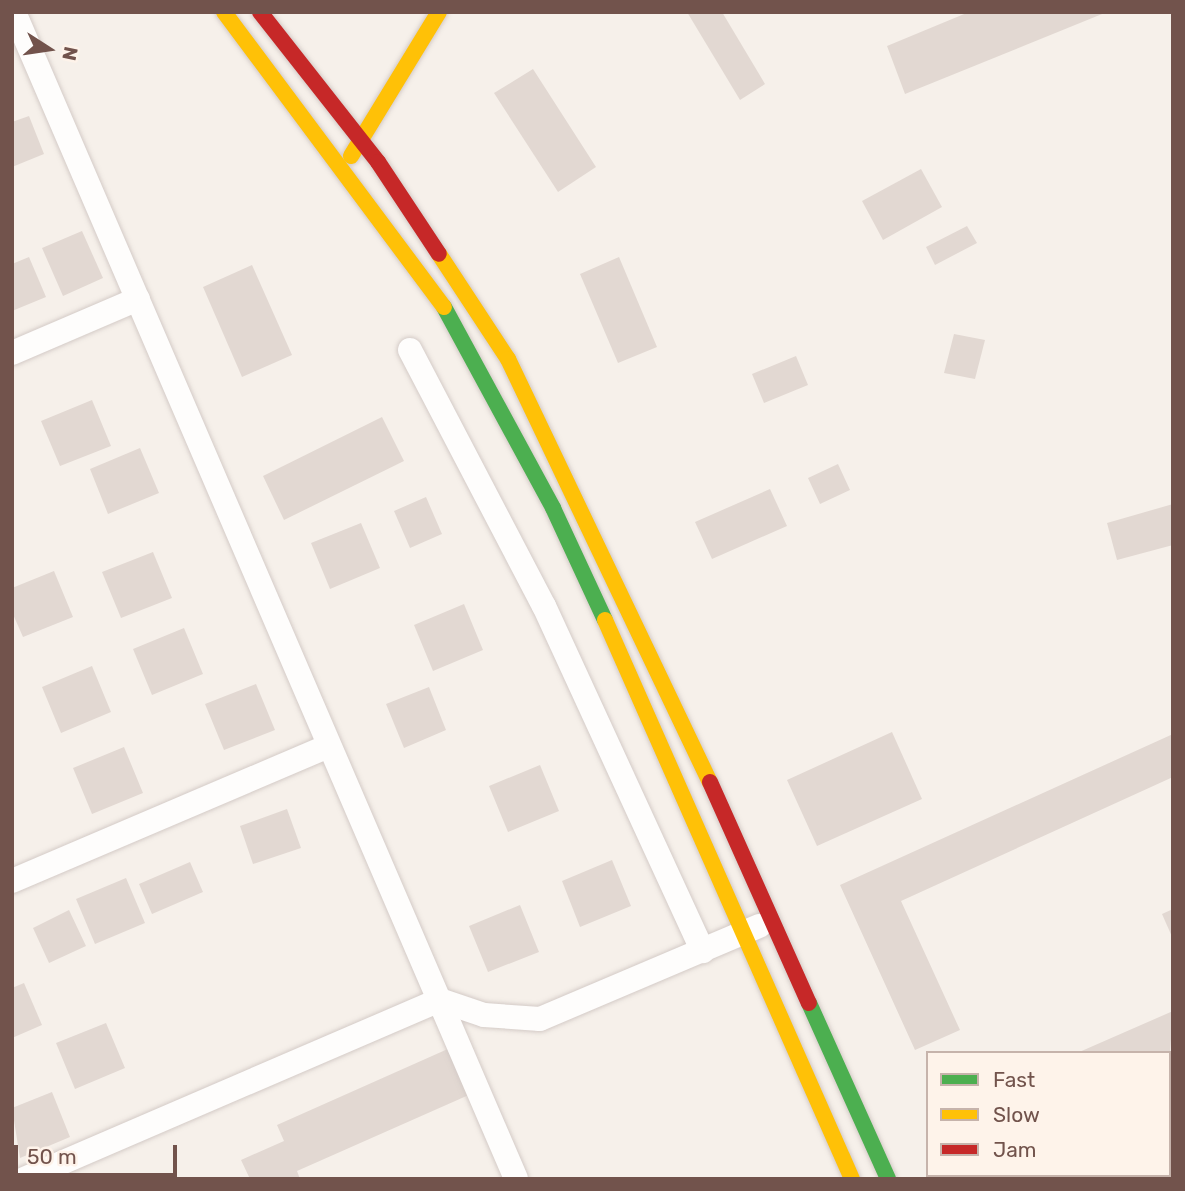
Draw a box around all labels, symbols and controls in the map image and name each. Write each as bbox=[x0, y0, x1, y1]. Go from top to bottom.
north arrow bbox=[14, 14, 84, 84]
text: N bbox=[57, 44, 83, 63]
legend bbox=[926, 1051, 1171, 1177]
text: Fast bbox=[993, 1067, 1035, 1092]
text: Slow bbox=[993, 1102, 1040, 1127]
scale bar bbox=[18, 1132, 180, 1176]
text: Jam bbox=[993, 1137, 1037, 1162]
text: 50 m bbox=[27, 1144, 77, 1169]

